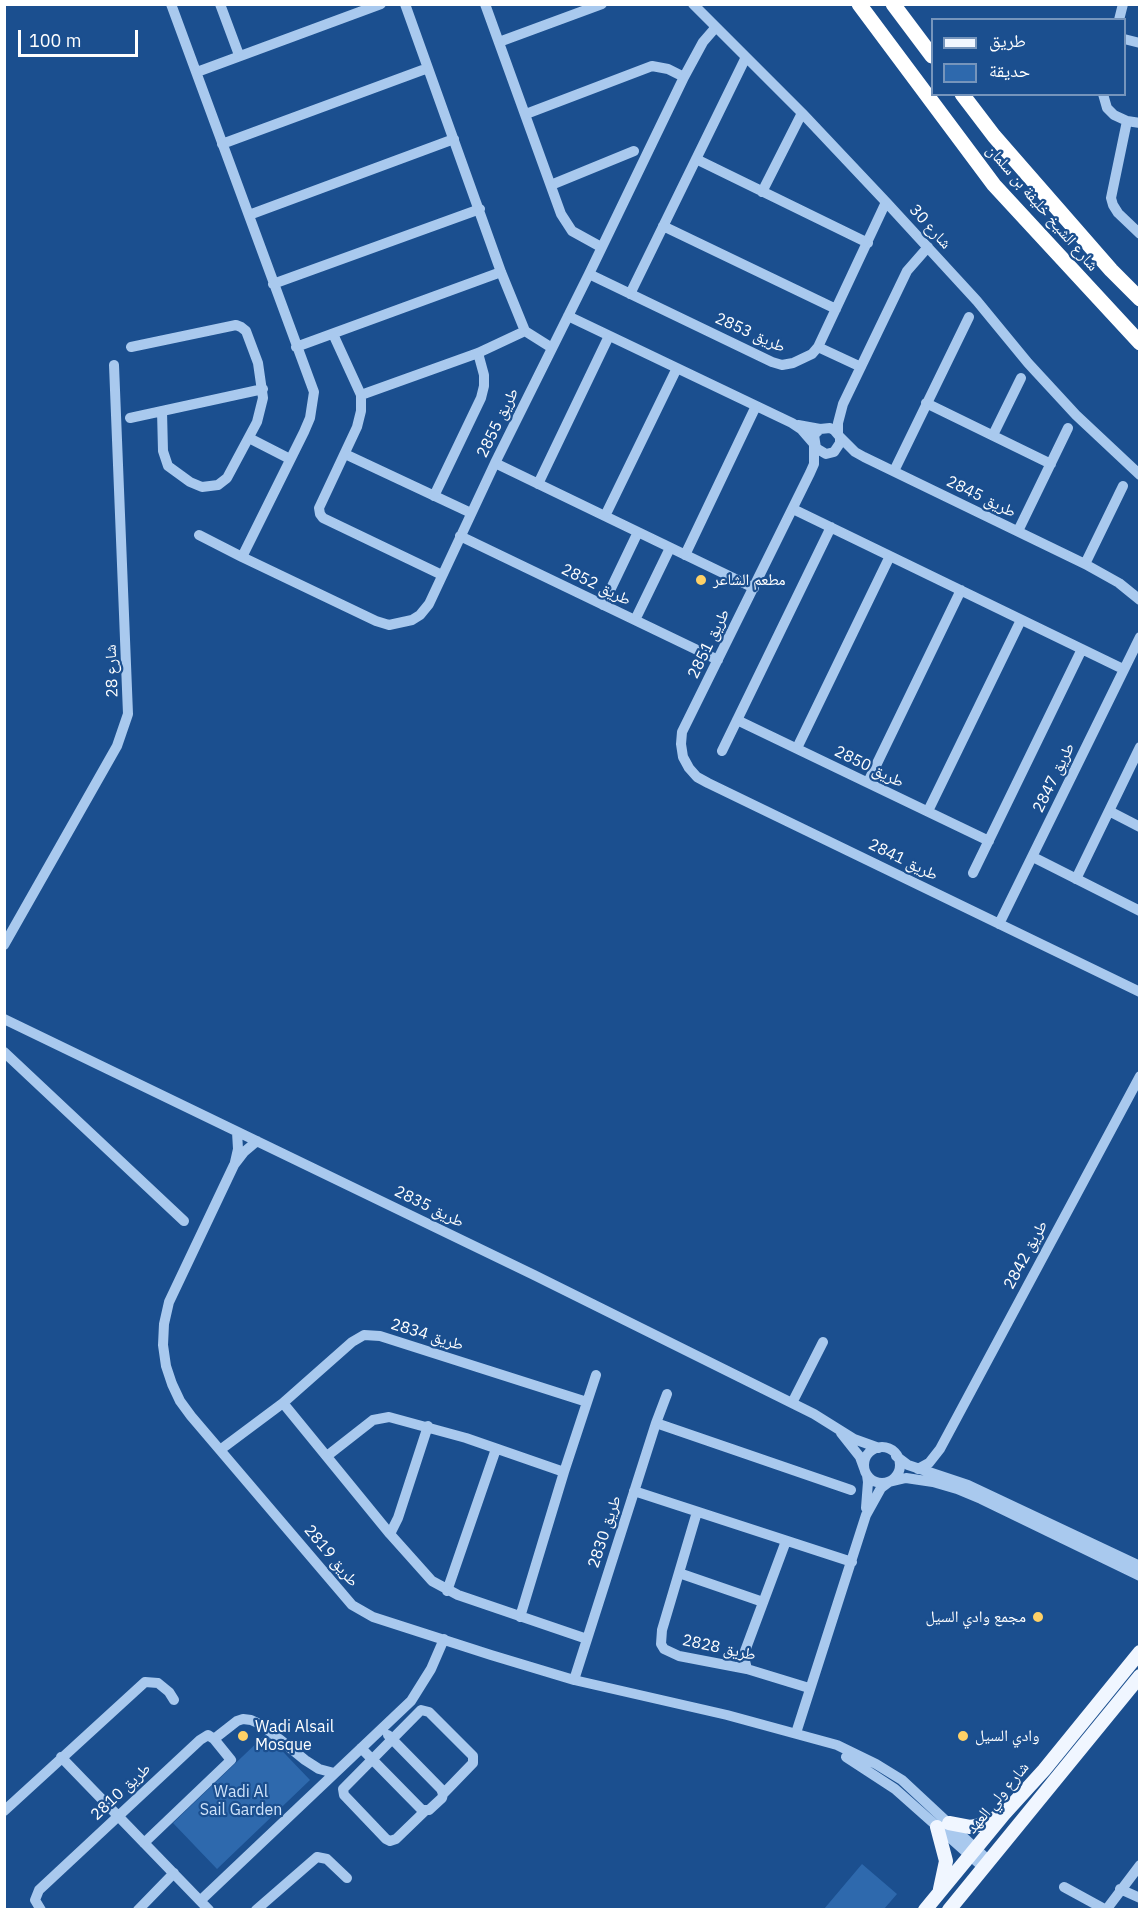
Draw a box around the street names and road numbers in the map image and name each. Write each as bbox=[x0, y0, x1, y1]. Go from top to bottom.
street label: شارع الشيخ خليفة بن سلمان bbox=[982, 141, 1102, 275]
street label: شارع 30 bbox=[905, 201, 955, 253]
street label: طريق 2853 bbox=[712, 309, 788, 357]
street label: طريق 2855 bbox=[473, 385, 523, 461]
street label: طريق 2845 bbox=[943, 472, 1019, 522]
street label: طريق 2852 bbox=[558, 560, 634, 610]
street label: طريق 2851 bbox=[684, 606, 734, 682]
street label: شارع 28 bbox=[101, 644, 123, 698]
street label: طريق 2847 bbox=[1029, 740, 1079, 816]
street label: طريق 2850 bbox=[831, 742, 907, 792]
street label: طريق 2841 bbox=[865, 835, 941, 885]
street label: طريق 2835 bbox=[391, 1182, 467, 1232]
street label: طريق 2842 bbox=[1000, 1217, 1052, 1293]
street label: طريق 2834 bbox=[388, 1315, 466, 1355]
street label: طريق 2830 bbox=[584, 1493, 626, 1571]
street label: طريق 2819 bbox=[300, 1521, 362, 1591]
street label: طريق 2828 bbox=[680, 1631, 758, 1665]
street label: شارع ولي العهد bbox=[963, 1758, 1033, 1838]
street label: طريق 2810 bbox=[87, 1759, 155, 1825]

